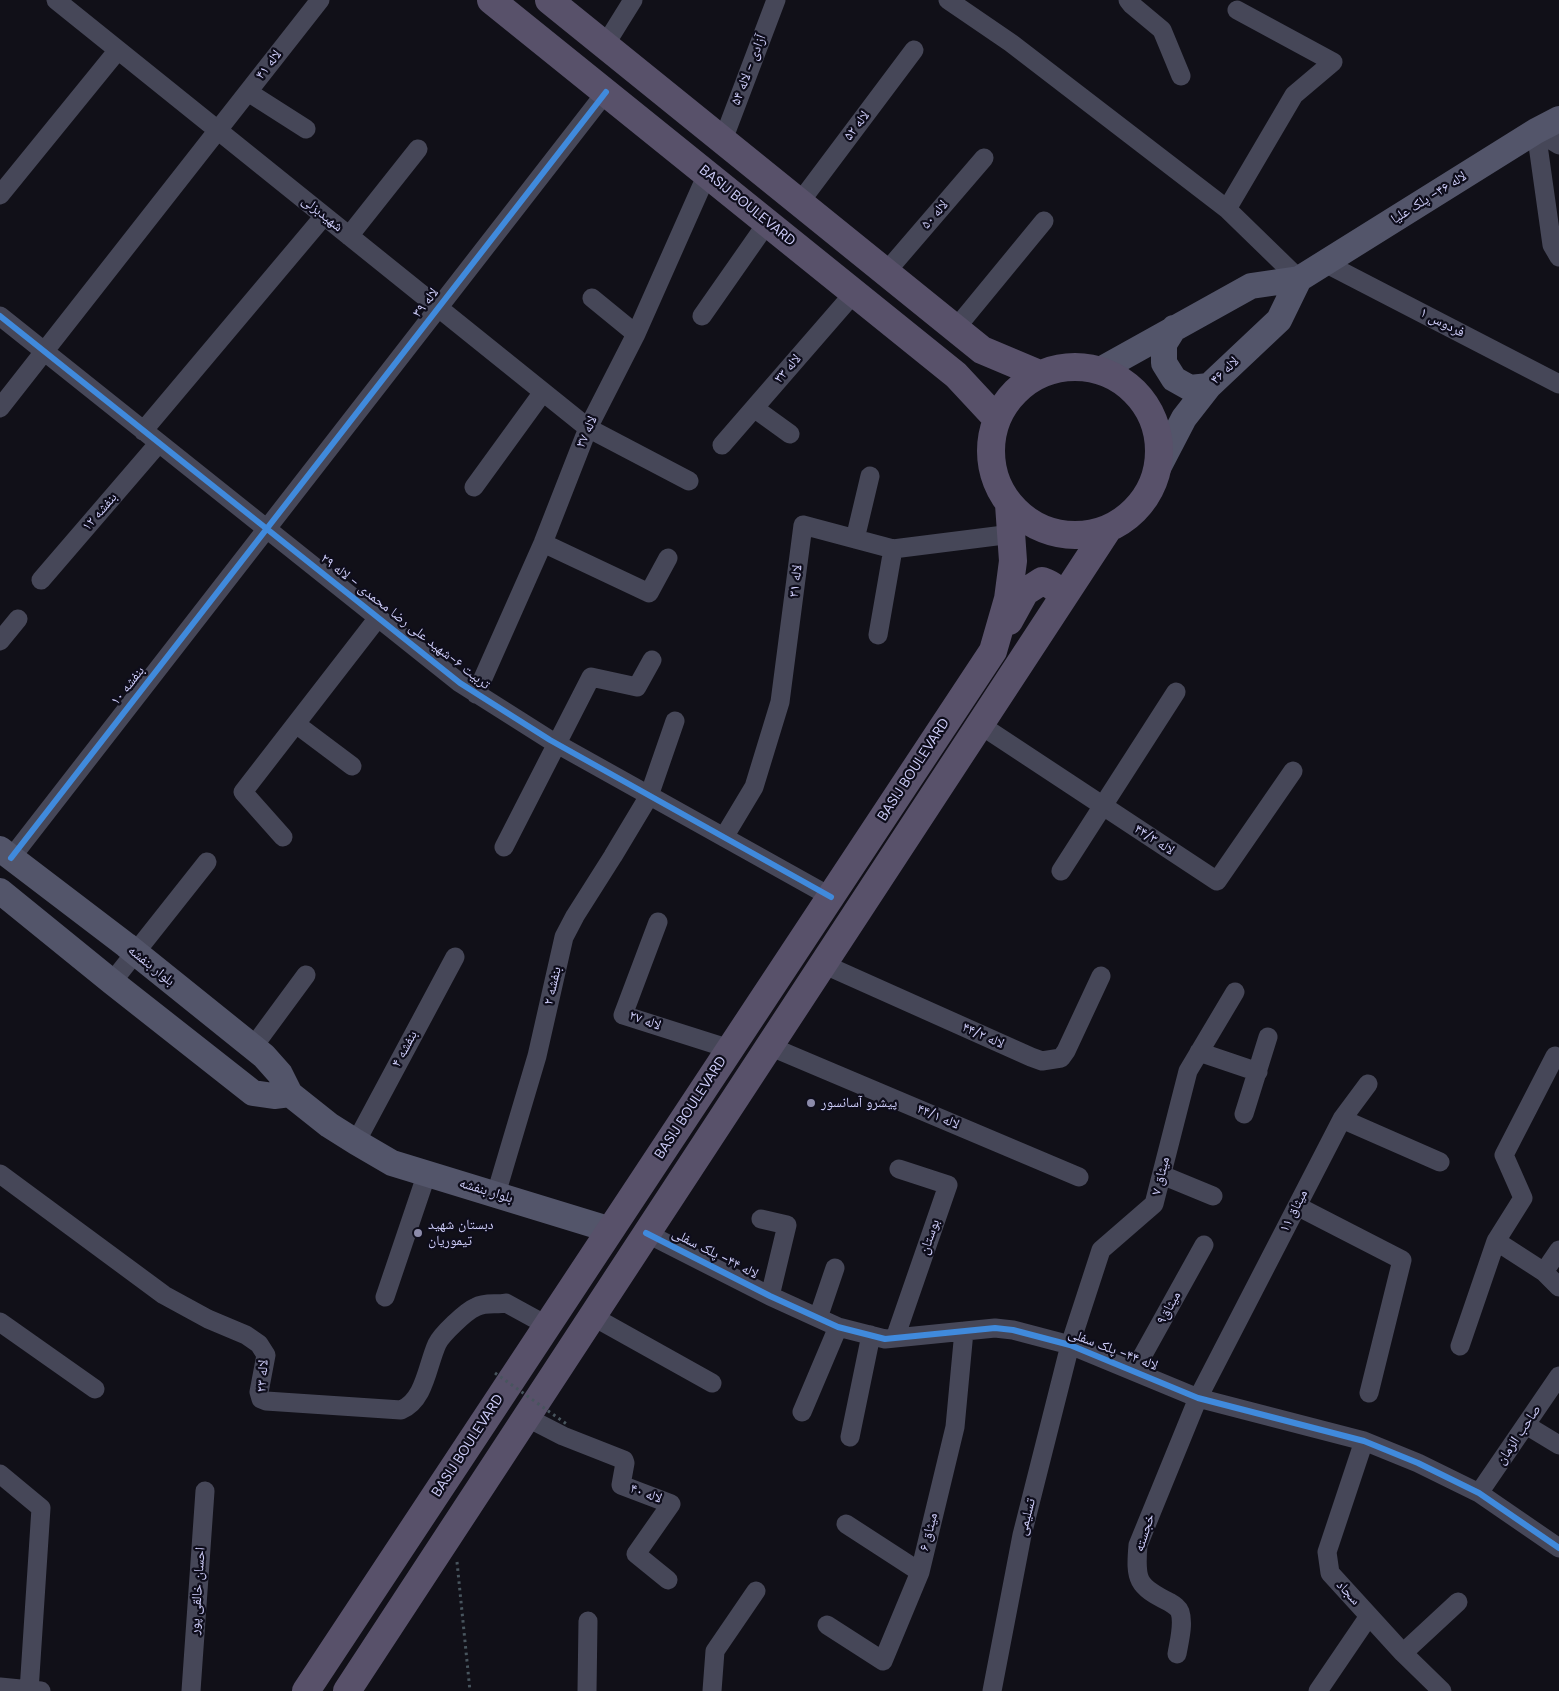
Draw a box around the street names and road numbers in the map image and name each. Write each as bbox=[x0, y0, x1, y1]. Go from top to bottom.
street label: آزادی - لاله ۵۴ bbox=[728, 32, 770, 108]
street label: لاله ۴۱ bbox=[252, 47, 286, 83]
street label: لاله ۵۲ bbox=[840, 108, 874, 144]
street label: BASIJ BOULEVARD bbox=[696, 162, 798, 250]
street label: لاله ۴۶- پلک علیا bbox=[1388, 168, 1470, 228]
street label: شهیدبزلی bbox=[298, 192, 346, 236]
street label: لاله ۵۰ bbox=[918, 197, 952, 233]
street label: لاله ۳۹ bbox=[409, 285, 443, 321]
street label: فردوس ۱ bbox=[1417, 305, 1467, 341]
street label: لاله ۳۳ bbox=[771, 351, 805, 387]
street label: لاله ۴۶ bbox=[1207, 354, 1243, 388]
street label: لاله ۳۷ bbox=[573, 414, 601, 450]
street label: بنفشه ۱۲ bbox=[79, 489, 121, 535]
street label: تربیت ۶-شهید علی رضا محمدی - لاله ۲۹ bbox=[317, 551, 493, 693]
street label: لاله ۳۱ bbox=[786, 564, 806, 598]
street label: بنفشه ۱۰ bbox=[107, 663, 149, 709]
street label: BASIJ BOULEVARD bbox=[875, 716, 953, 824]
street label: لاله ۴۴/۳ bbox=[1131, 821, 1177, 859]
street label: بلوار بنفشه bbox=[124, 942, 178, 990]
street label: بنفشه ۲ bbox=[540, 965, 566, 1007]
street label: لاله ۲۷ bbox=[627, 1007, 663, 1035]
street label: لاله ۴۴/۲ bbox=[959, 1019, 1007, 1053]
street label: بنفشه ۴ bbox=[388, 1028, 422, 1070]
street label: BASIJ BOULEVARD bbox=[652, 1054, 730, 1162]
street label: لاله ۴۴/۱ bbox=[914, 1101, 962, 1133]
street label: میثاق ۷ bbox=[1148, 1155, 1174, 1197]
street label: بلوار بنفشه bbox=[457, 1175, 515, 1207]
street label: میثاق ۱۱ bbox=[1276, 1187, 1312, 1235]
street label: بوستان bbox=[916, 1217, 944, 1257]
street label: لاله ۴۴- پلک سفلی bbox=[669, 1225, 761, 1283]
street label: میثاق۹ bbox=[1153, 1288, 1185, 1328]
street label: لاله ۴۴- پلک سفلی bbox=[1066, 1325, 1160, 1375]
street label: لاله ۲۳ bbox=[253, 1359, 273, 1393]
street label: BASIJ BOULEVARD bbox=[429, 1392, 507, 1500]
street label: صاحب الزمان bbox=[1493, 1402, 1545, 1468]
street label: لاله ۴۰ bbox=[628, 1480, 664, 1508]
street label: تسلیمی bbox=[1014, 1497, 1040, 1537]
street label: میثاق ۶ bbox=[916, 1511, 942, 1553]
street label: خجسته bbox=[1131, 1512, 1159, 1554]
street label: احسان خالقی پور bbox=[187, 1547, 209, 1635]
street label: سجاد bbox=[1332, 1577, 1364, 1609]

